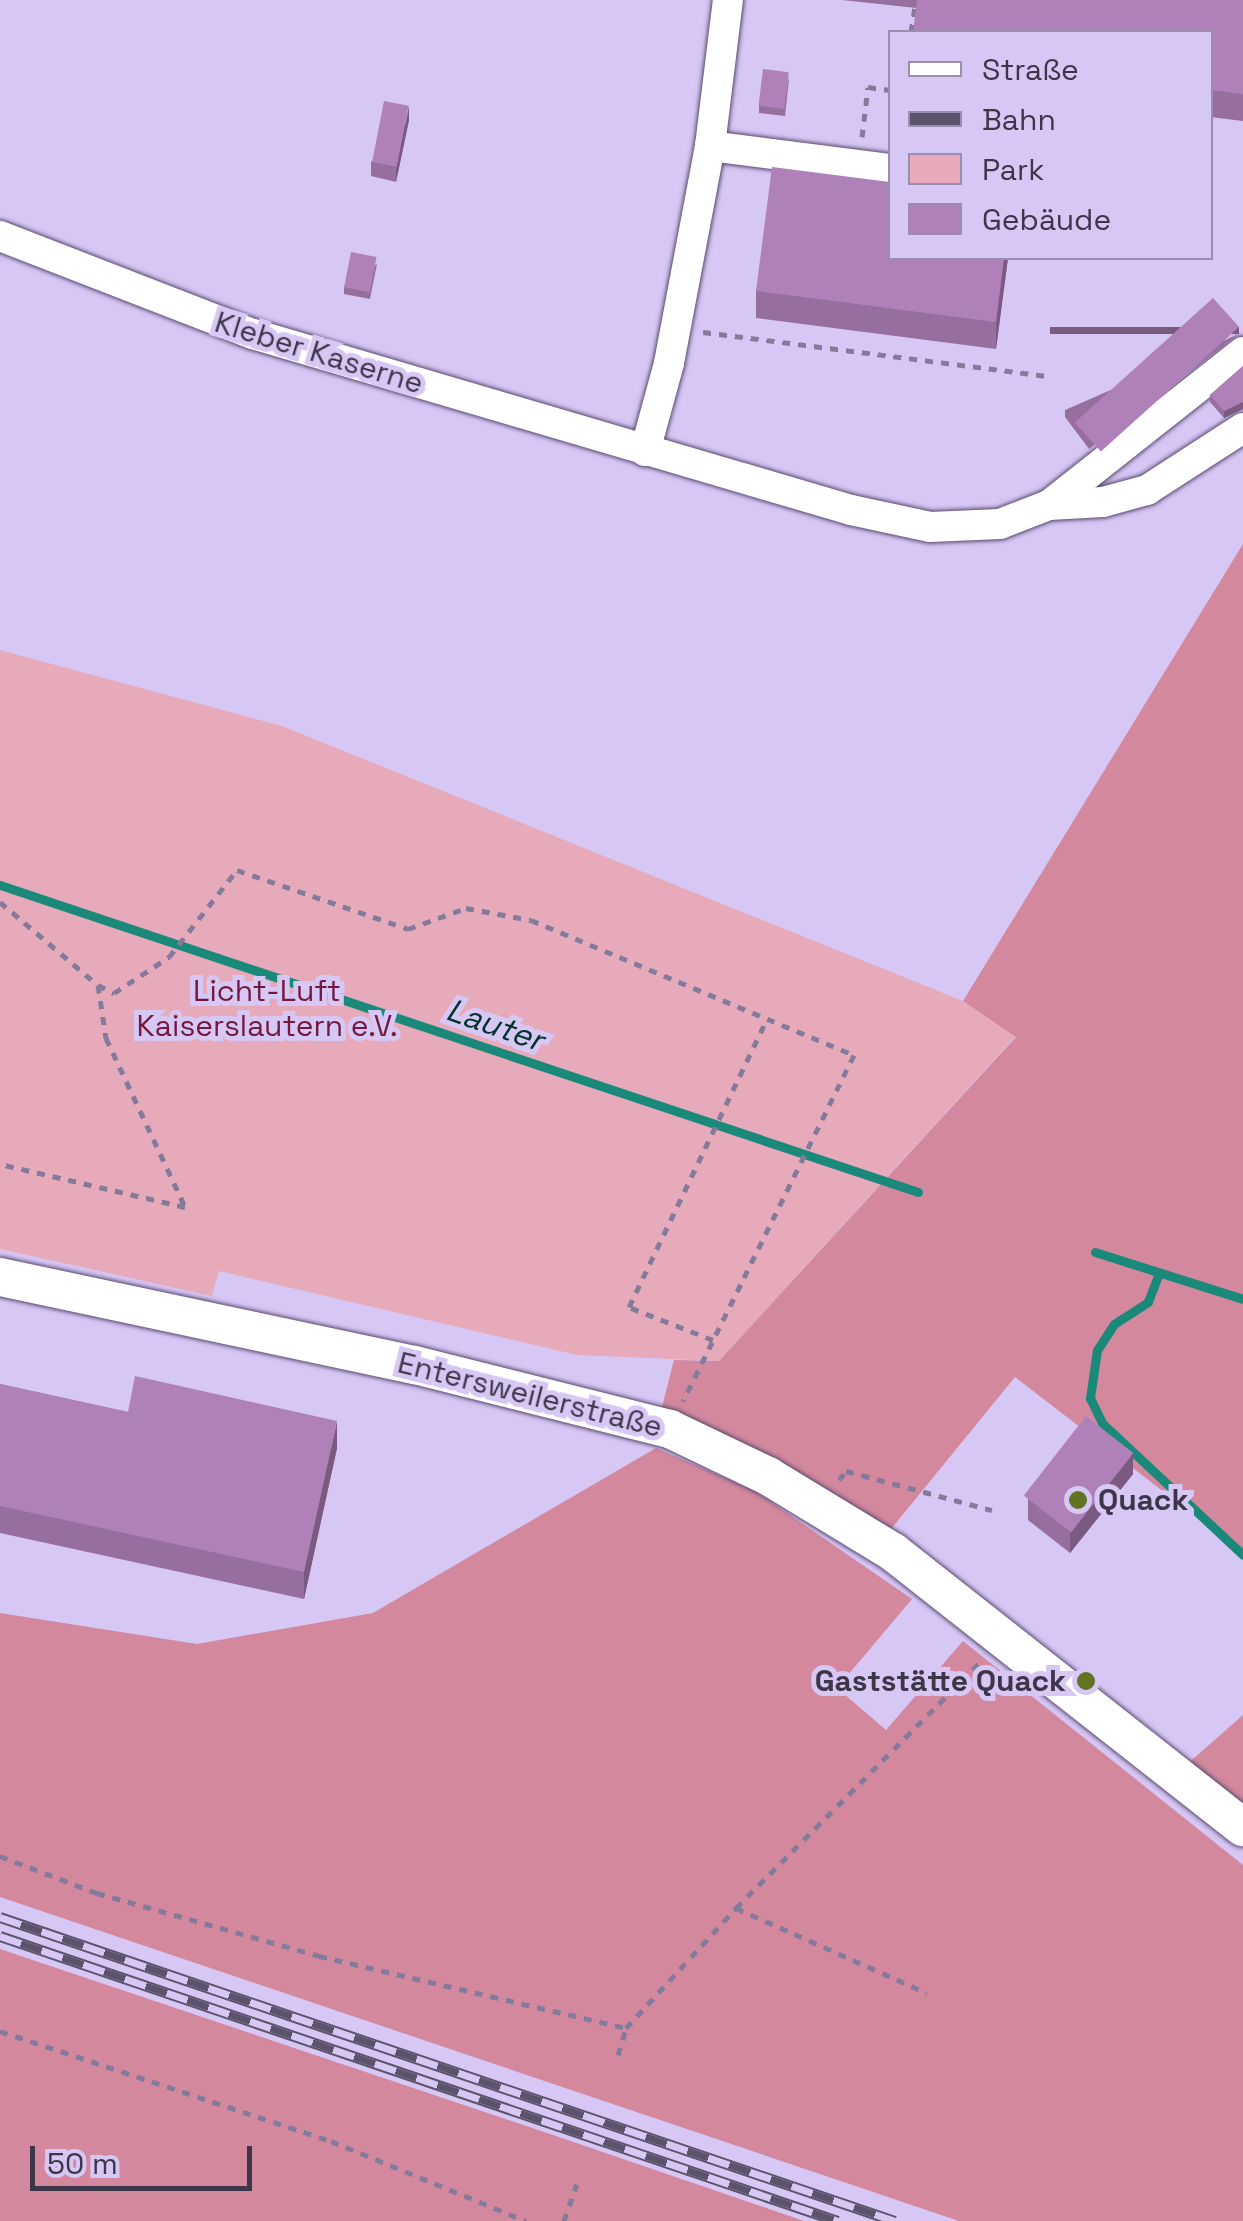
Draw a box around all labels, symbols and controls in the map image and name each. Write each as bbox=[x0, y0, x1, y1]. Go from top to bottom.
legend bbox=[888, 30, 1213, 260]
text: Straße bbox=[982, 50, 1079, 89]
text: Bahn bbox=[982, 100, 1056, 139]
text: Park bbox=[982, 150, 1044, 189]
text: Gebäude bbox=[982, 200, 1111, 239]
street label: Kleber Kaserne bbox=[210, 304, 428, 402]
park label: Licht-Luft Kaiserslautern e.V. bbox=[137, 973, 397, 1044]
water label: Lauter bbox=[441, 991, 549, 1059]
street label: Entersweilerstraße bbox=[394, 1345, 666, 1445]
place label: Quack bbox=[1098, 1482, 1188, 1518]
marker: Quack bbox=[1067, 1489, 1089, 1511]
place label: Gaststätte Quack bbox=[815, 1663, 1066, 1699]
marker: Gaststätte Quack bbox=[1075, 1670, 1097, 1692]
scale bar bbox=[35, 2126, 258, 2188]
text: 50 m bbox=[47, 2144, 118, 2183]

